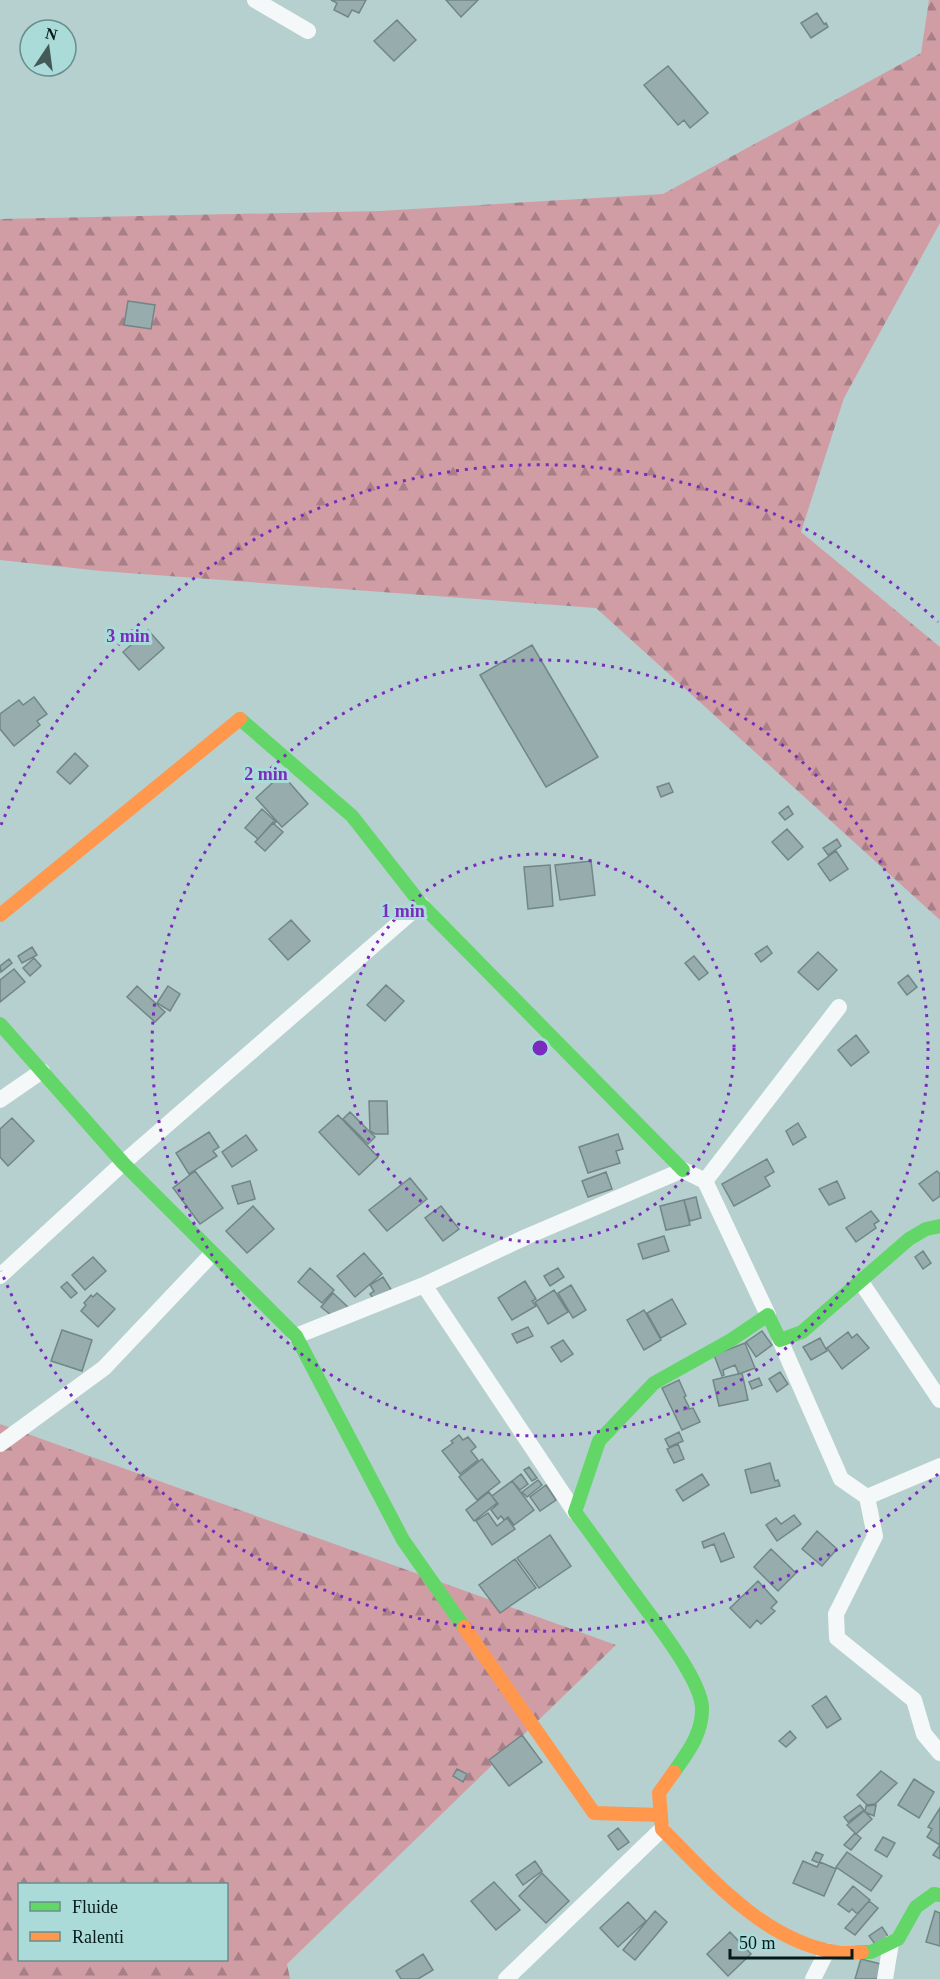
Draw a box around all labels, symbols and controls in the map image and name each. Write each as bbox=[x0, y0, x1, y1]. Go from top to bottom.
north arrow bbox=[18, 18, 78, 78]
text: N bbox=[44, 24, 59, 44]
text: 3 min bbox=[106, 626, 150, 646]
text: 2 min bbox=[244, 764, 288, 784]
text: 1 min bbox=[381, 901, 425, 921]
centre of rings bbox=[530, 1038, 550, 1058]
legend bbox=[18, 1883, 228, 1961]
text: Fluide bbox=[72, 1897, 118, 1917]
scale bar bbox=[730, 1922, 852, 1960]
text: Ralenti bbox=[72, 1927, 124, 1947]
text: 50 m bbox=[739, 1933, 776, 1953]

